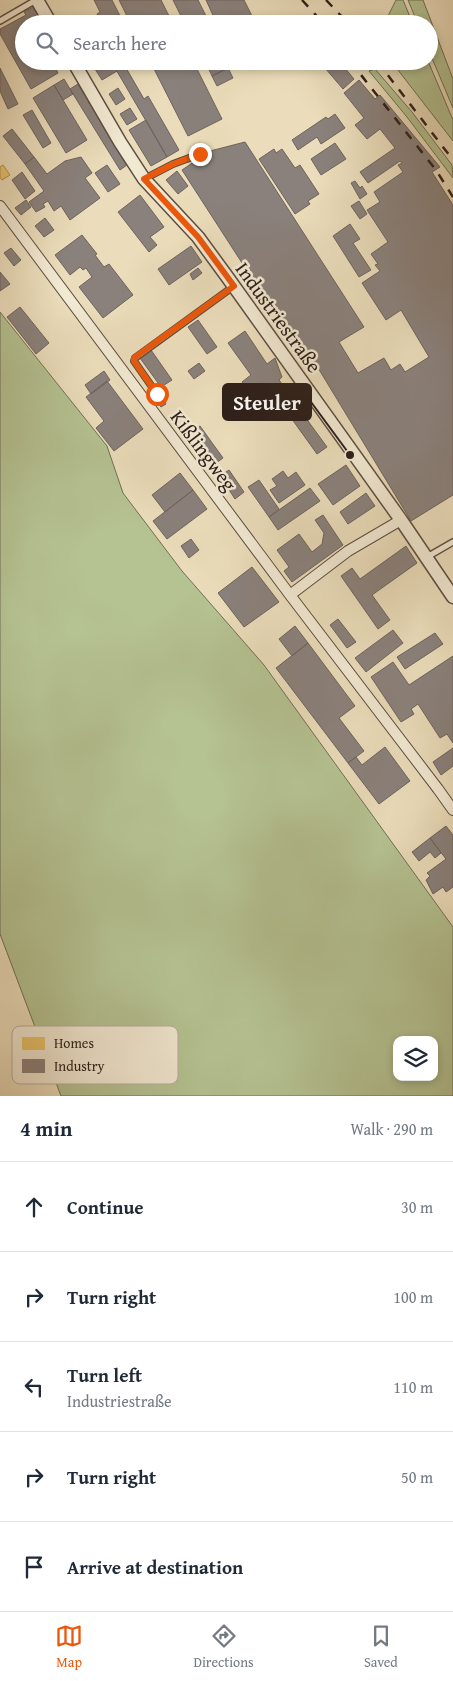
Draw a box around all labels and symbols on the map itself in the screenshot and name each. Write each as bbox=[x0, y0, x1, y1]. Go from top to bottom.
route end bbox=[189, 143, 212, 166]
street label: Industriestraße bbox=[229, 256, 329, 378]
route start bbox=[146, 383, 169, 406]
callout: Steuler bbox=[223, 384, 311, 420]
text: Steuler bbox=[233, 387, 301, 418]
street label: Kißlingweg bbox=[164, 403, 244, 497]
legend bbox=[12, 1026, 178, 1084]
text: Homes bbox=[54, 1033, 94, 1053]
text: Industry bbox=[54, 1056, 104, 1076]

